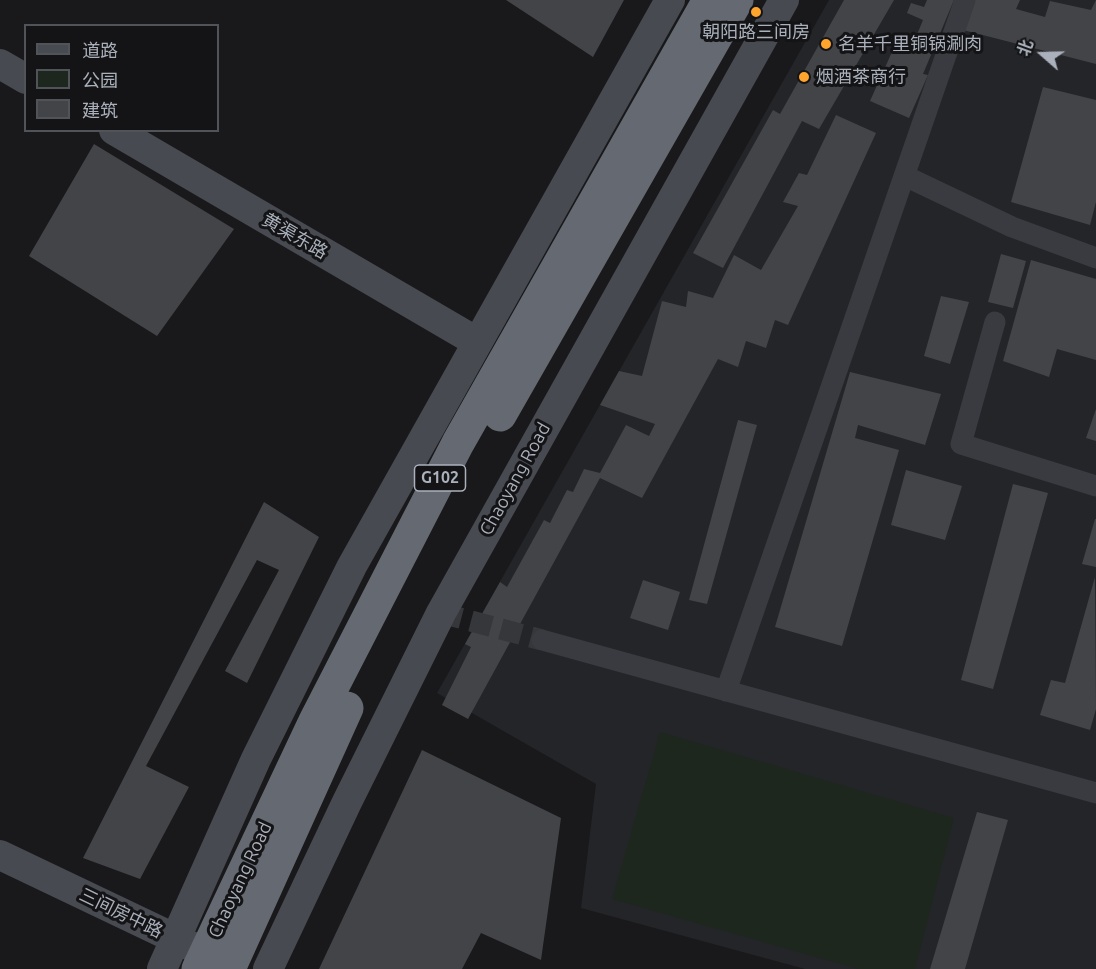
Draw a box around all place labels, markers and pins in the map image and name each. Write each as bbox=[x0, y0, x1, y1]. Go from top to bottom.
marker: 朝阳路三间房 bbox=[749, 5, 763, 19]
place label: 朝阳路三间房 bbox=[702, 21, 810, 43]
place label: 名羊千里铜锅涮肉 bbox=[838, 33, 982, 55]
marker: 名羊千里铜锅涮肉 bbox=[819, 37, 833, 51]
place label: 烟酒茶商行 bbox=[816, 66, 906, 88]
marker: 烟酒茶商行 bbox=[797, 70, 811, 84]

